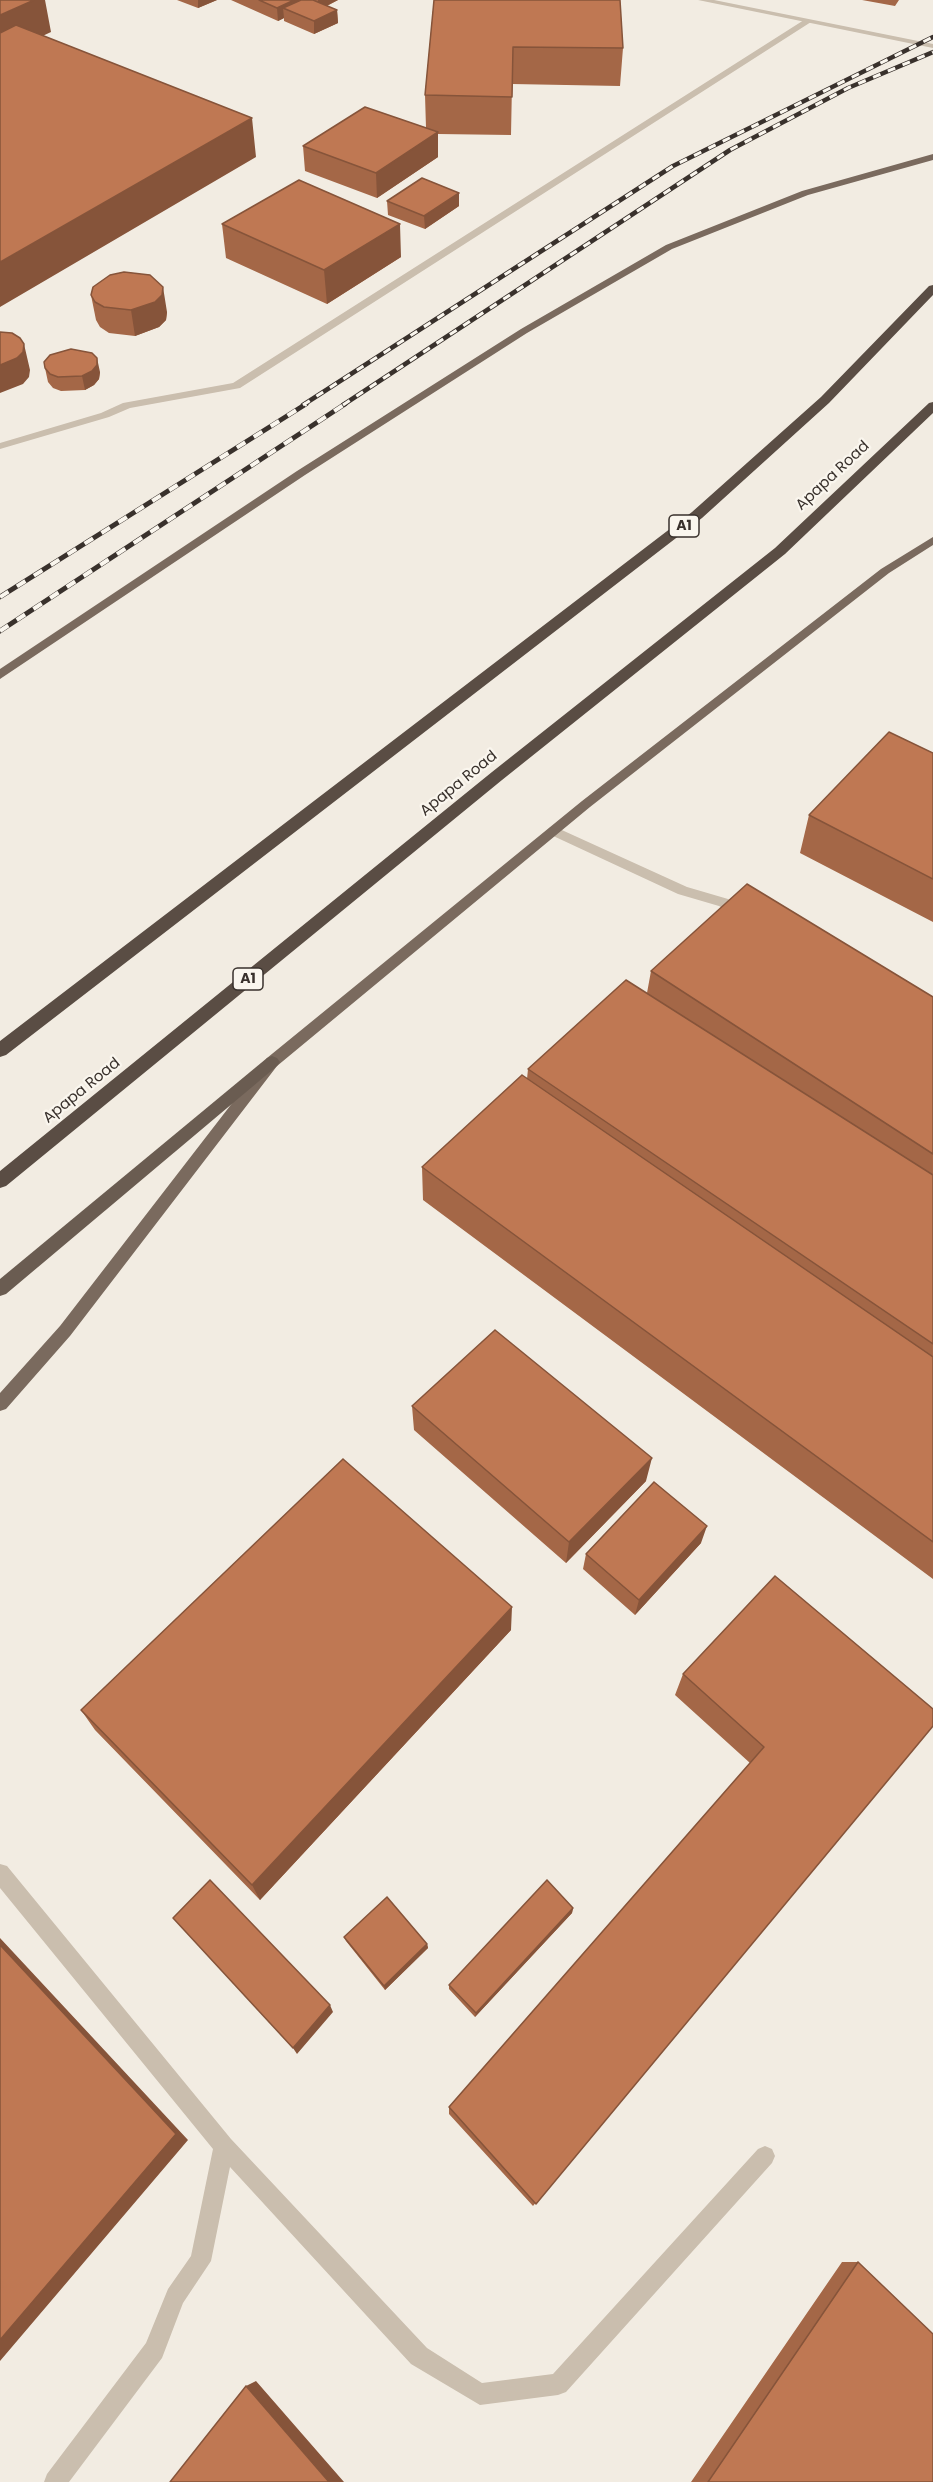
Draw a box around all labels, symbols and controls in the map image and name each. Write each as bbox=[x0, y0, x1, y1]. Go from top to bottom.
street label: Apapa Road bbox=[793, 437, 873, 515]
road number: A1 bbox=[669, 515, 699, 537]
street label: Apapa Road bbox=[417, 748, 501, 820]
road number: A1 bbox=[233, 968, 263, 990]
street label: Apapa Road bbox=[40, 1055, 124, 1127]

